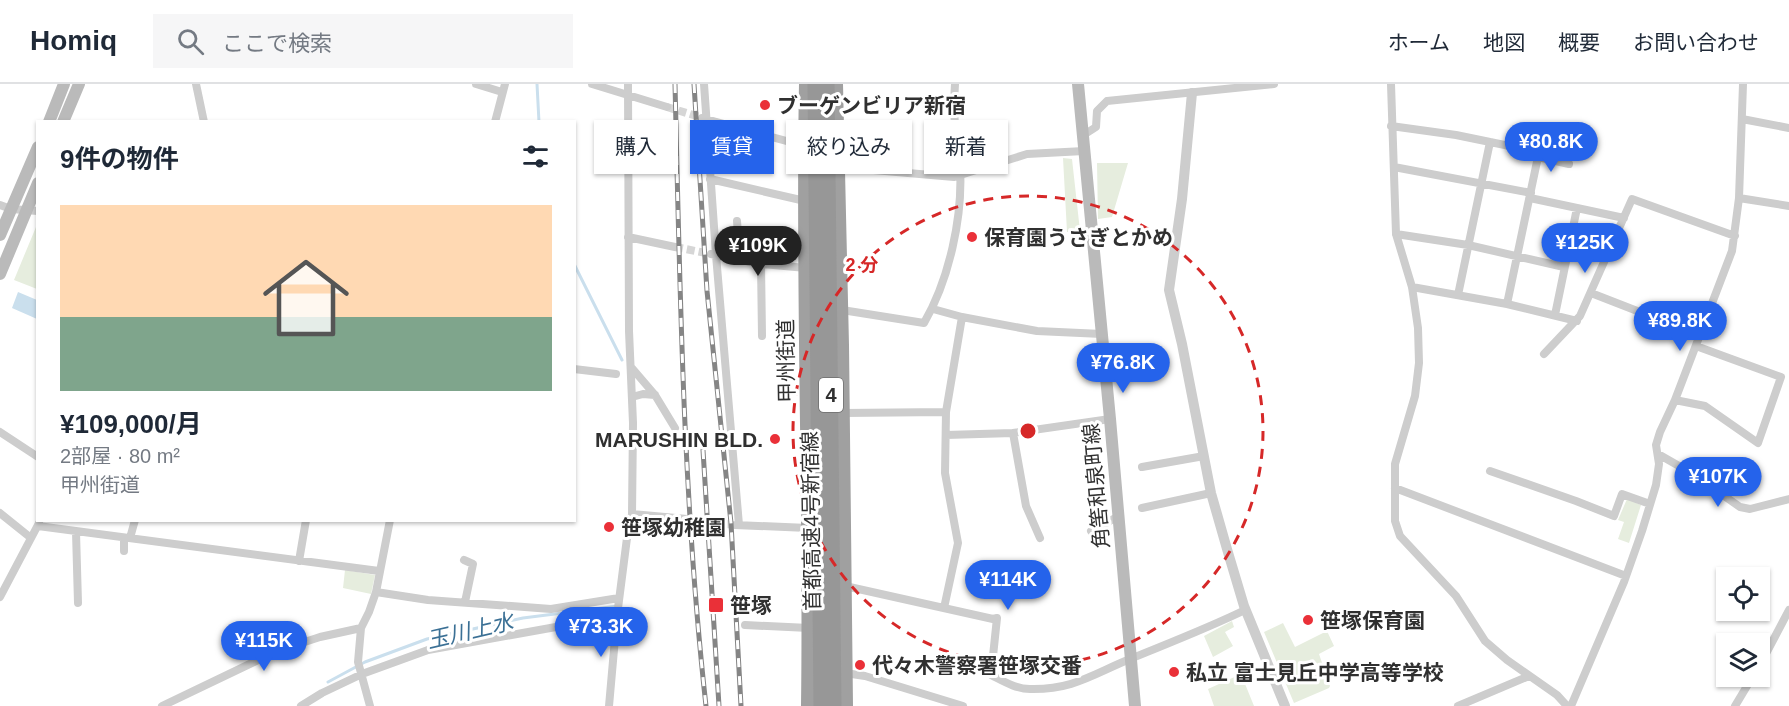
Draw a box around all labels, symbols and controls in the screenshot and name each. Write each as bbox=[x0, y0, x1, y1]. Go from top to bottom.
search box bbox=[153, 14, 573, 68]
text: Homiq bbox=[30, 25, 117, 56]
icon: search bbox=[174, 25, 207, 58]
text: ここで検索 bbox=[222, 31, 332, 56]
text: ホーム bbox=[1388, 31, 1450, 54]
text: 地図 bbox=[1483, 31, 1525, 54]
text: 概要 bbox=[1558, 31, 1600, 54]
text: お問い合わせ bbox=[1633, 31, 1759, 54]
place label: ブーゲンビリア新宿 bbox=[777, 94, 966, 117]
marker: ブーゲンビリア新宿 bbox=[758, 98, 772, 112]
chip: 購入 bbox=[594, 120, 678, 174]
chip: 賃貸 bbox=[690, 120, 774, 174]
chip: 絞り込み bbox=[786, 120, 912, 174]
chip: 新着 bbox=[924, 120, 1008, 174]
pin: ¥80.8K bbox=[1502, 122, 1600, 173]
text: ¥80.8K bbox=[1519, 130, 1583, 152]
icon: filters bbox=[519, 140, 552, 173]
text: 9件の物件 bbox=[60, 144, 178, 174]
pin: ¥125K bbox=[1543, 223, 1627, 274]
pin: ¥109K bbox=[716, 226, 800, 277]
place label: 保育園うさぎとかめ bbox=[984, 226, 1173, 249]
marker: 保育園うさぎとかめ bbox=[965, 230, 979, 244]
text: ¥125K bbox=[1556, 231, 1614, 253]
text: ¥109K bbox=[729, 234, 787, 256]
icon: home bbox=[252, 244, 360, 352]
text: 2 分 bbox=[845, 255, 879, 275]
pin: ¥89.8K bbox=[1631, 301, 1729, 352]
text: ¥89.8K bbox=[1648, 309, 1712, 331]
street label: 甲州街道 bbox=[774, 319, 798, 403]
pin: ¥76.8K bbox=[1074, 343, 1172, 394]
text: ¥76.8K bbox=[1091, 351, 1155, 373]
road number: 4 bbox=[819, 378, 843, 412]
text: ¥109,000/月 bbox=[60, 409, 202, 439]
centre of rings bbox=[1018, 421, 1038, 441]
street label: 角筈和泉町線 bbox=[1079, 422, 1113, 550]
place label: MARUSHIN BLD. bbox=[595, 428, 763, 451]
street label: 首都高速4号新宿線 bbox=[798, 431, 824, 611]
marker: MARUSHIN BLD. bbox=[768, 432, 782, 446]
text: 2部屋 · 80 m² bbox=[60, 445, 180, 467]
pin: ¥107K bbox=[1676, 457, 1760, 508]
text: ¥107K bbox=[1689, 465, 1747, 487]
text: 甲州街道 bbox=[60, 474, 140, 496]
place label: 笹塚幼稚園 bbox=[621, 516, 726, 539]
marker: 笹塚幼稚園 bbox=[602, 520, 616, 534]
pin: ¥114K bbox=[966, 560, 1050, 611]
map controls bbox=[1716, 567, 1770, 687]
button: locate bbox=[1716, 567, 1770, 621]
text: ¥114K bbox=[979, 568, 1037, 590]
place label: 笹塚 bbox=[730, 594, 772, 617]
marker: 笹塚 bbox=[707, 596, 725, 614]
pin: ¥73.3K bbox=[552, 607, 650, 658]
water label: 玉川上水 bbox=[424, 608, 518, 653]
place label: 笹塚保育園 bbox=[1320, 609, 1425, 632]
marker: 笹塚保育園 bbox=[1301, 613, 1315, 627]
text: ¥73.3K bbox=[569, 615, 633, 637]
pin: ¥115K bbox=[222, 621, 306, 672]
text: ¥115K bbox=[235, 629, 293, 651]
button: layers bbox=[1716, 633, 1770, 687]
place label: 代々木警察署笹塚交番 bbox=[872, 654, 1082, 677]
marker: 代々木警察署笹塚交番 bbox=[853, 658, 867, 672]
place label: 私立 富士見丘中学高等学校 bbox=[1186, 661, 1444, 684]
marker: 私立 富士見丘中学高等学校 bbox=[1167, 665, 1181, 679]

